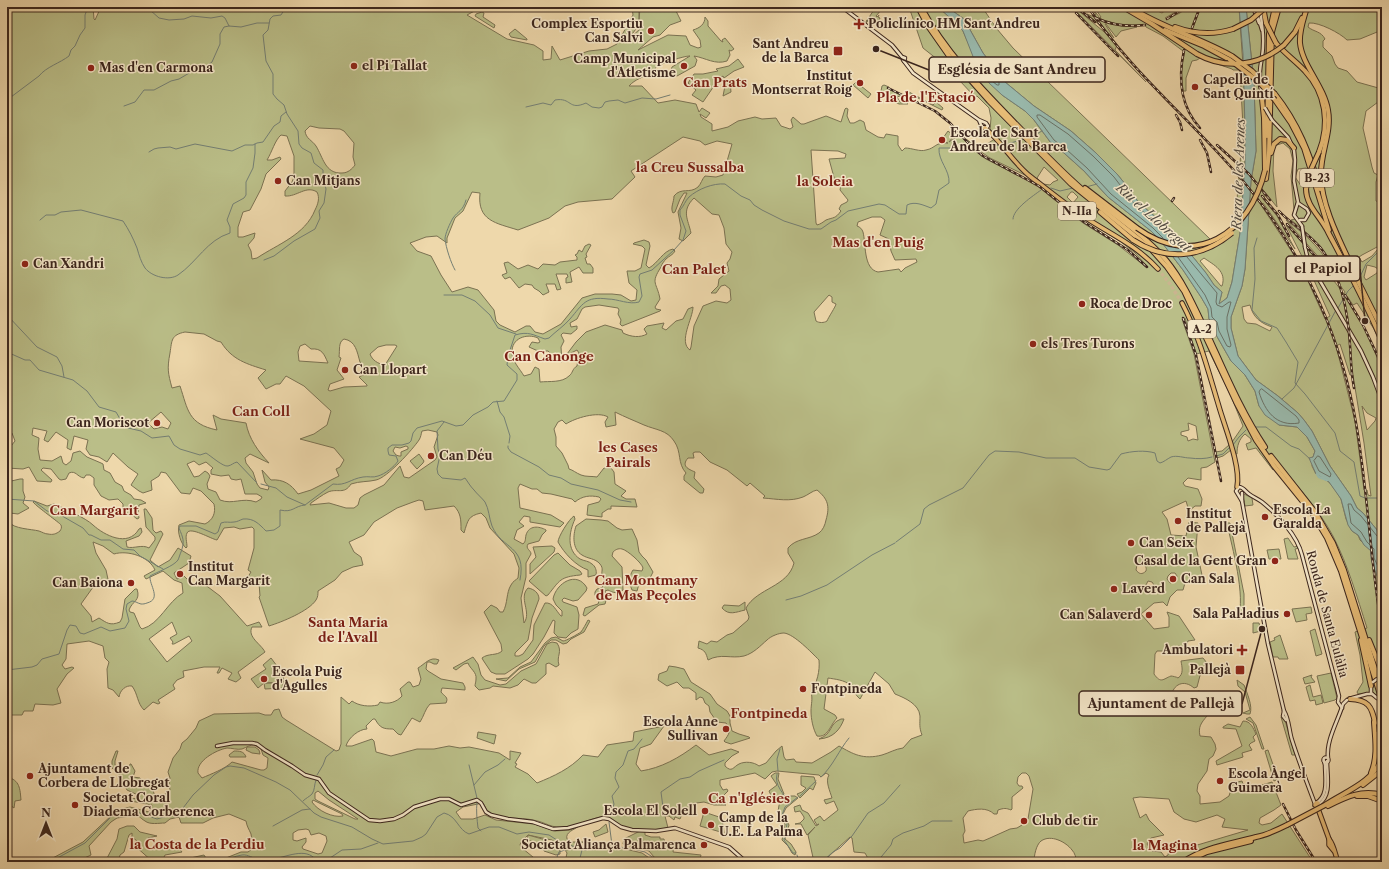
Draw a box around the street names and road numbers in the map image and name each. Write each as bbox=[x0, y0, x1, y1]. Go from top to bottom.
road number: B-23 bbox=[1300, 169, 1334, 187]
road number: N-IIa bbox=[1058, 202, 1096, 220]
road number: A-2 bbox=[1188, 320, 1216, 338]
street label: Ronda de Santa Eulàlia bbox=[1303, 549, 1352, 680]

